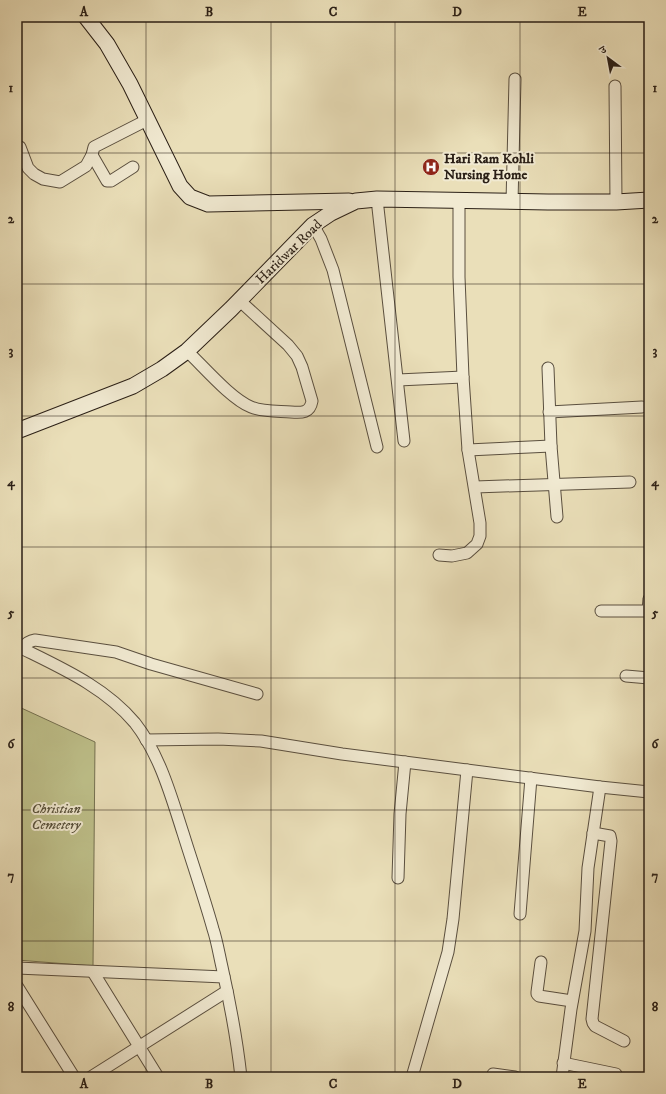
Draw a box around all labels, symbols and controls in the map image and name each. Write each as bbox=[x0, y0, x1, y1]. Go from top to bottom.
text: A bbox=[79, 4, 89, 20]
text: B bbox=[205, 4, 213, 20]
text: C bbox=[329, 4, 338, 20]
text: D bbox=[452, 4, 462, 20]
text: E bbox=[577, 4, 587, 20]
north arrow bbox=[588, 38, 628, 78]
text: उ bbox=[596, 42, 610, 58]
text: 1 bbox=[9, 80, 14, 96]
text: 1 bbox=[653, 80, 658, 96]
place label: Hari Ram Kohli Nursing Home bbox=[444, 150, 534, 184]
hospital icon: Hari Ram Kohli Nursing Home bbox=[421, 157, 441, 177]
text: 2 bbox=[8, 211, 15, 227]
text: 2 bbox=[652, 211, 659, 227]
street label: Haridwar Road bbox=[252, 216, 326, 288]
text: 3 bbox=[9, 343, 14, 359]
text: 3 bbox=[653, 343, 658, 359]
text: 4 bbox=[6, 474, 15, 491]
text: 4 bbox=[650, 474, 659, 491]
text: 5 bbox=[7, 605, 15, 621]
text: 5 bbox=[651, 605, 659, 621]
text: 6 bbox=[8, 736, 16, 752]
text: 6 bbox=[652, 736, 660, 752]
park label: Christian Cemetery bbox=[31, 800, 82, 834]
text: 7 bbox=[8, 868, 15, 884]
text: 7 bbox=[652, 868, 659, 884]
text: 8 bbox=[8, 999, 15, 1015]
text: 8 bbox=[652, 999, 659, 1015]
text: A bbox=[79, 1076, 89, 1092]
text: B bbox=[205, 1076, 213, 1092]
text: C bbox=[329, 1076, 338, 1092]
text: D bbox=[452, 1076, 462, 1092]
text: E bbox=[577, 1076, 587, 1092]

